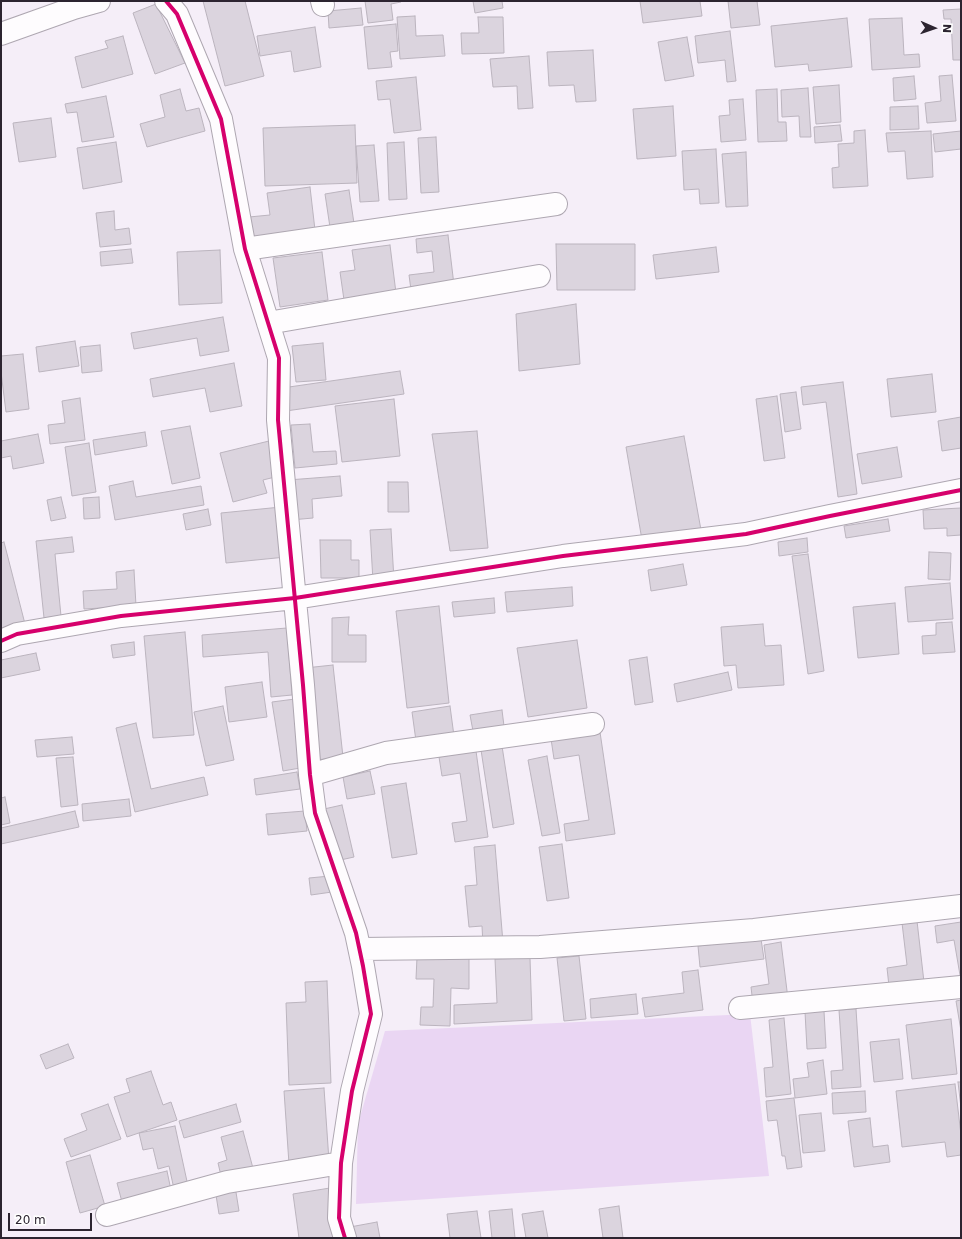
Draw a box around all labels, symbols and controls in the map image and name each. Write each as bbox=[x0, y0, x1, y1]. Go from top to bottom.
north arrow bbox=[914, 8, 954, 48]
text: N bbox=[940, 24, 953, 33]
scale bar bbox=[10, 1205, 94, 1231]
text: 20 m bbox=[15, 1213, 46, 1227]

